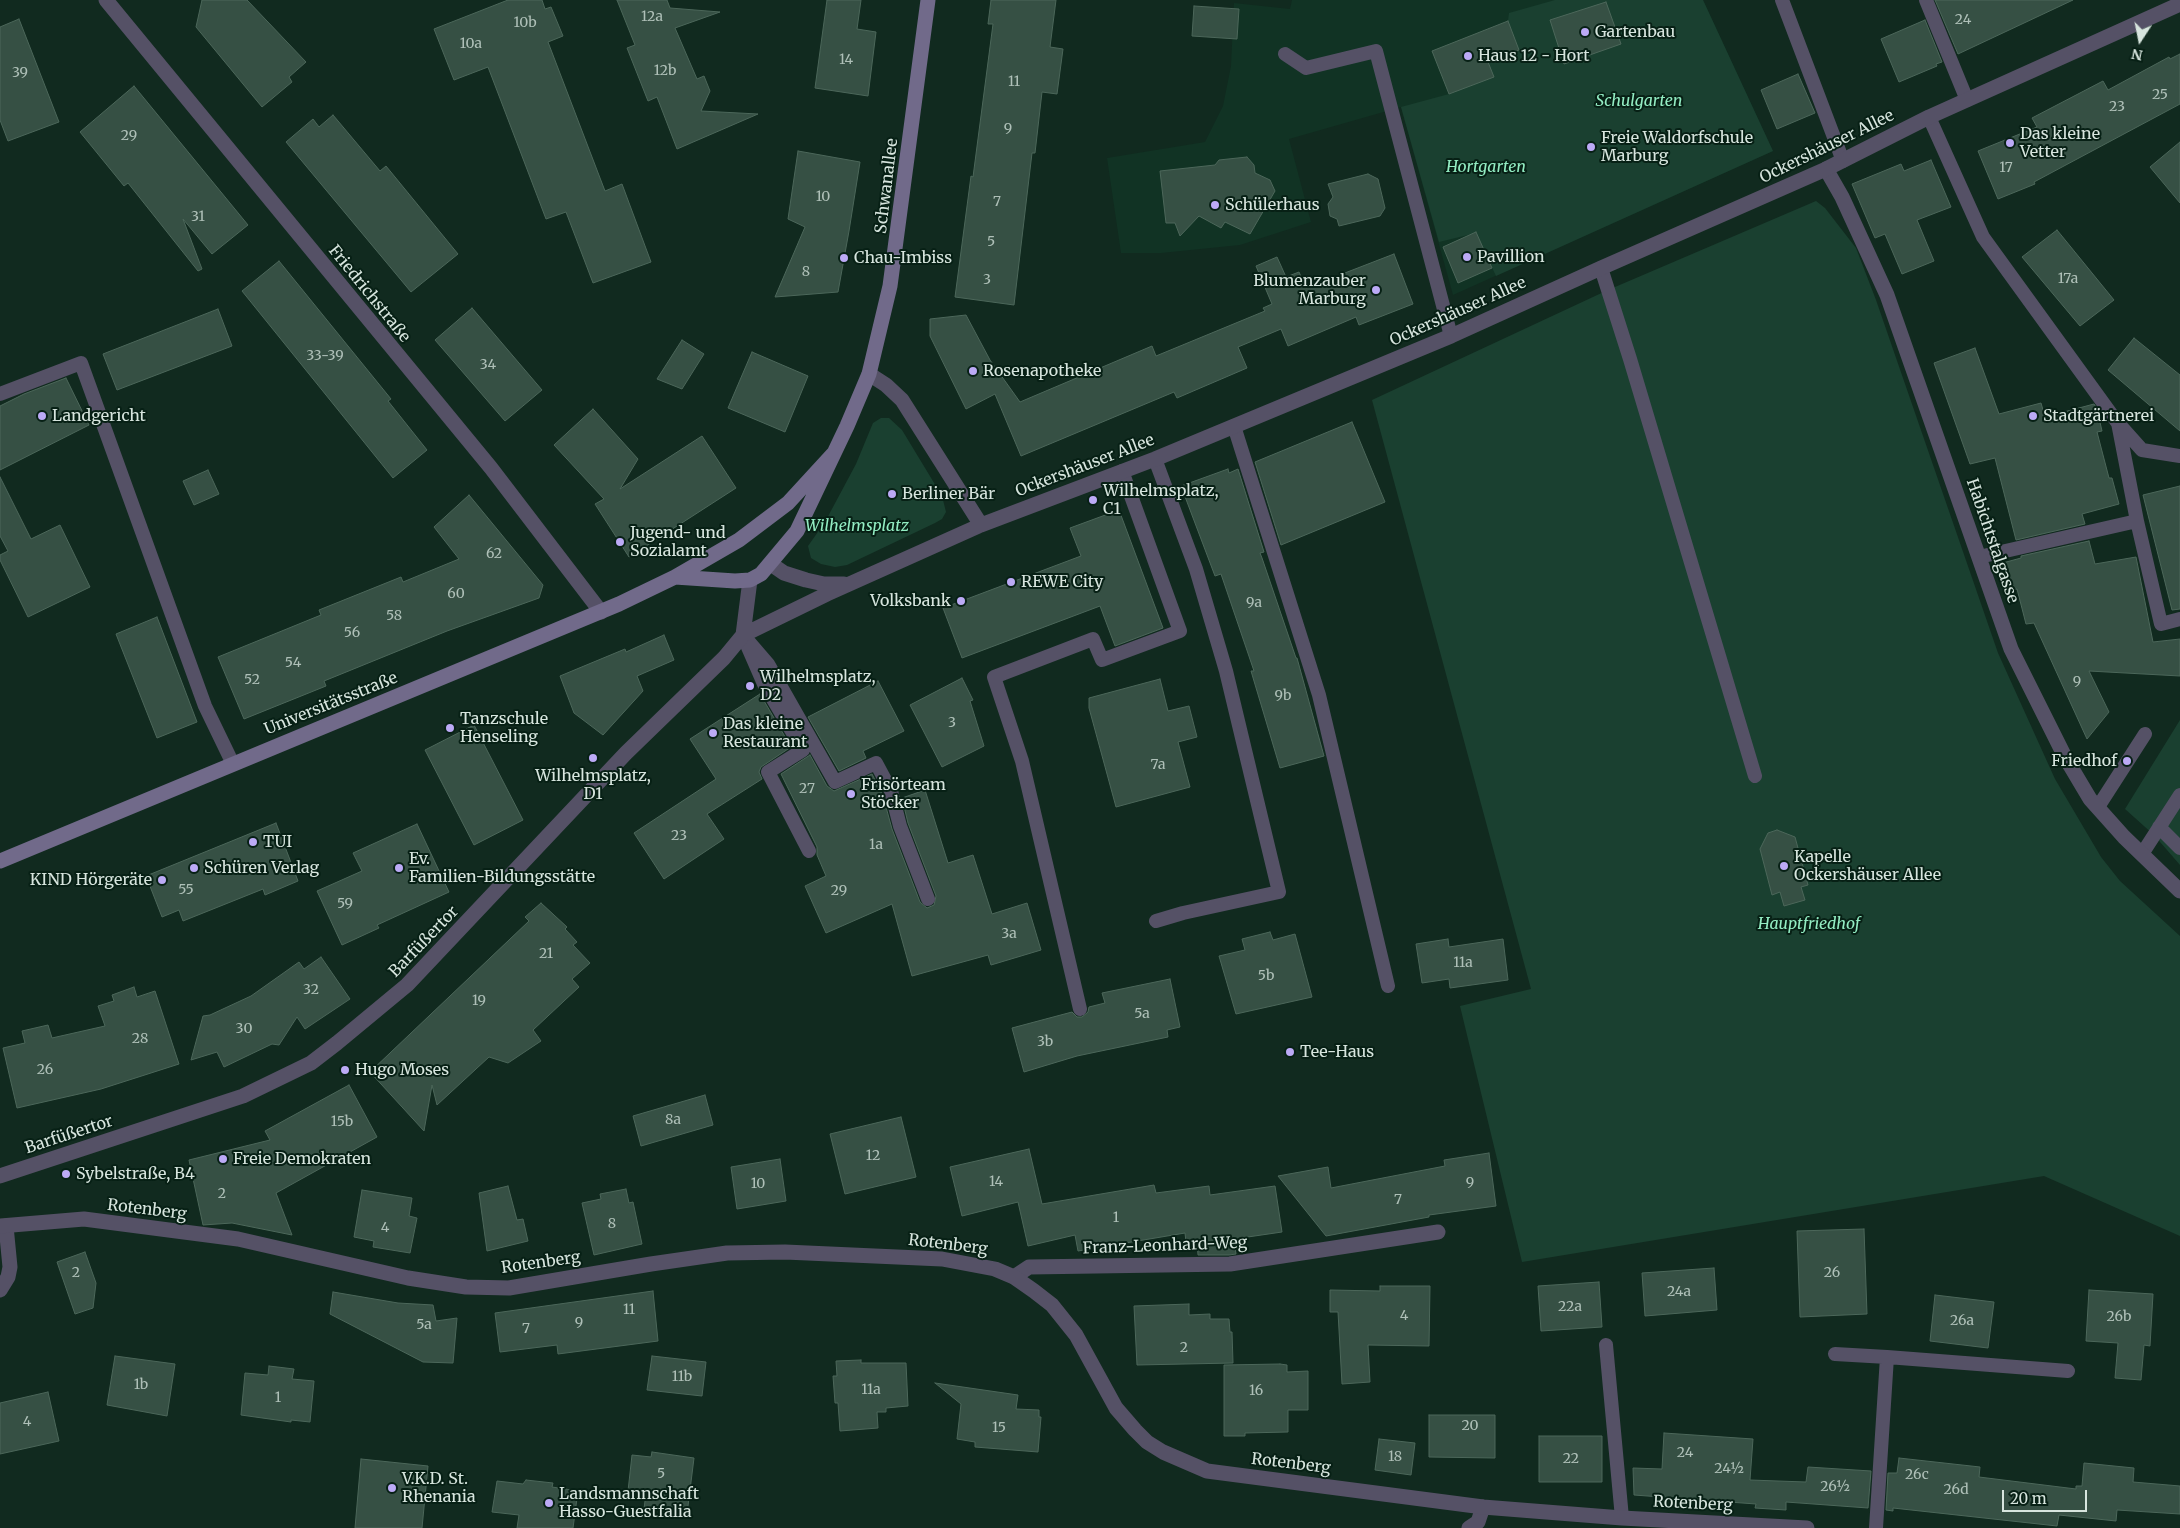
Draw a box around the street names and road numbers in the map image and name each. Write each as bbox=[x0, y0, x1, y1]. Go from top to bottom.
street label: Ockershäuser Allee bbox=[1757, 106, 1897, 188]
street label: Schwanallee bbox=[872, 137, 902, 235]
street label: Friedrichstraße bbox=[324, 242, 414, 346]
street label: Ockershäuser Allee bbox=[1387, 273, 1529, 351]
street label: Ockershäuser Allee bbox=[1013, 431, 1157, 501]
street label: Habichtstalgasse bbox=[1962, 476, 2022, 606]
street label: Universitätsstraße bbox=[262, 669, 400, 739]
street label: Barfüßertor bbox=[385, 902, 463, 982]
street label: Barfüßertor bbox=[23, 1112, 115, 1158]
street label: Rotenberg bbox=[106, 1196, 188, 1224]
street label: Rotenberg bbox=[907, 1231, 989, 1259]
street label: Franz-Leonhard-Weg bbox=[1082, 1234, 1248, 1258]
street label: Rotenberg bbox=[500, 1248, 582, 1278]
street label: Rotenberg bbox=[1250, 1450, 1332, 1478]
street label: Rotenberg bbox=[1653, 1492, 1733, 1516]

